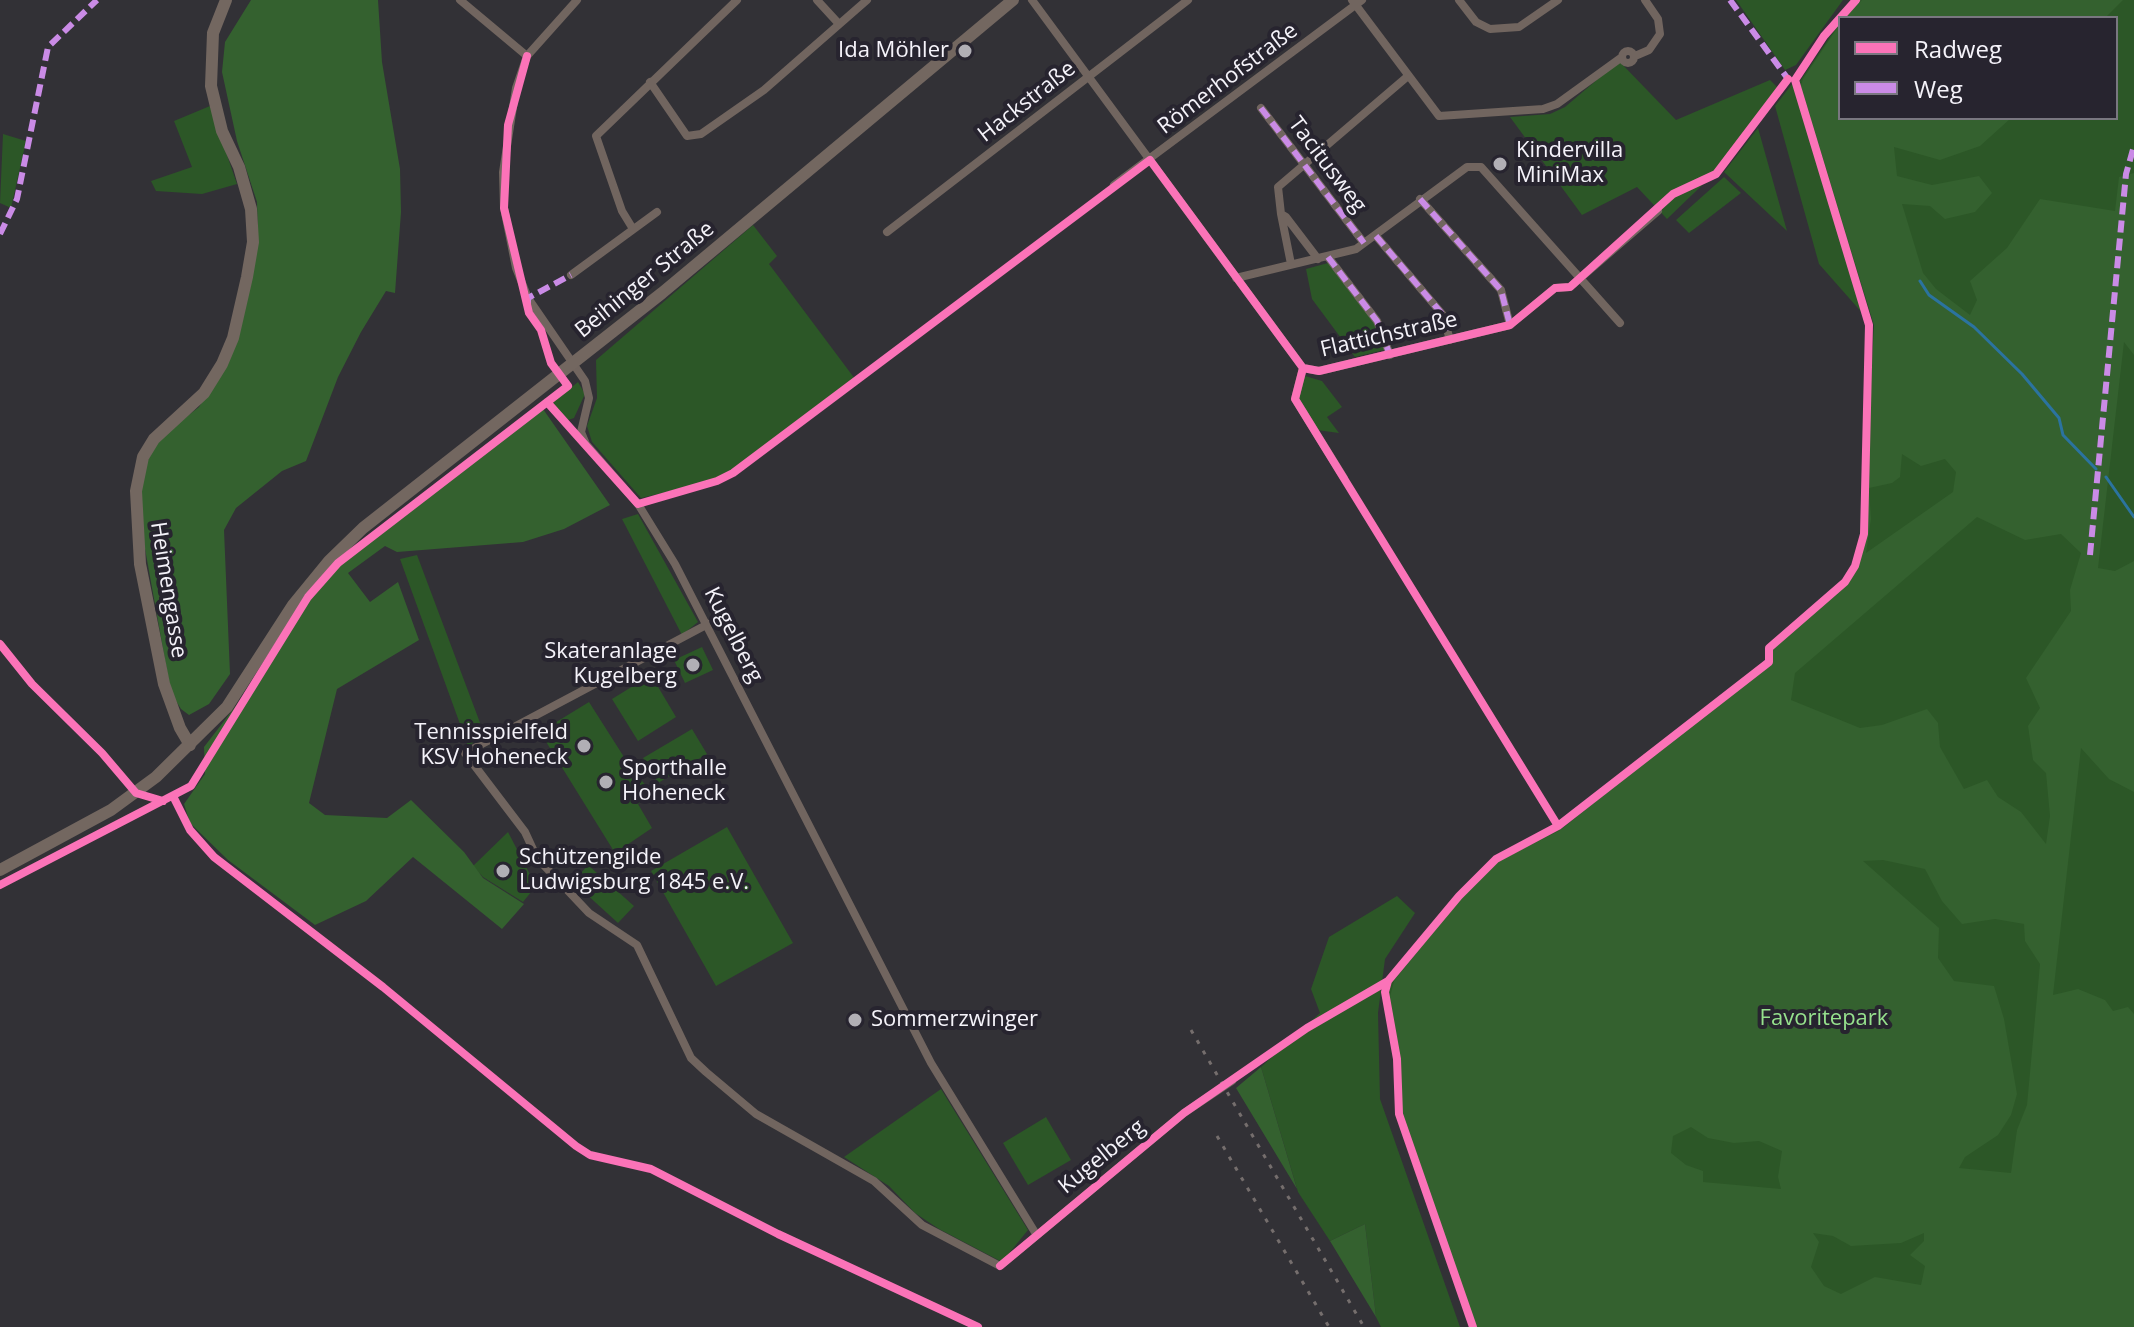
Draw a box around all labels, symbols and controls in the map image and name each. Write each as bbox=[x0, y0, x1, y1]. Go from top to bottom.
legend bbox=[1838, 16, 2118, 120]
street label: Römerhofstraße bbox=[1153, 18, 1303, 140]
text: Radweg bbox=[1914, 32, 2002, 65]
place label: Ida Möhler bbox=[838, 38, 949, 64]
marker: Ida Möhler bbox=[956, 42, 974, 60]
street label: Hackstraße bbox=[973, 56, 1081, 148]
text: Weg bbox=[1914, 72, 1963, 105]
street label: Tacitusweg bbox=[1282, 112, 1372, 218]
place label: Kindervilla MiniMax bbox=[1516, 138, 1623, 190]
marker: Kindervilla MiniMax bbox=[1491, 155, 1509, 173]
street label: Beihinger Straße bbox=[570, 216, 720, 344]
street label: Flattichstraße bbox=[1318, 306, 1460, 364]
street label: Heimengasse bbox=[144, 520, 192, 660]
street label: Kugelberg bbox=[698, 583, 768, 687]
place label: Skateranlage Kugelberg bbox=[544, 639, 677, 690]
marker: Skateranlage Kugelberg bbox=[684, 656, 702, 674]
place label: Tennisspielfeld KSV Hoheneck bbox=[414, 720, 568, 772]
marker: Tennisspielfeld KSV Hoheneck bbox=[575, 737, 593, 755]
place label: Sporthalle Hoheneck bbox=[622, 756, 727, 808]
marker: Sporthalle Hoheneck bbox=[597, 773, 615, 791]
place label: Schützengilde Ludwigsburg 1845 e.V. bbox=[519, 845, 749, 896]
marker: Schützengilde Ludwigsburg 1845 e.V. bbox=[494, 862, 512, 880]
park label: Favoritepark bbox=[1760, 1006, 1888, 1032]
place label: Sommerzwinger bbox=[871, 1007, 1038, 1033]
marker: Sommerzwinger bbox=[846, 1011, 864, 1029]
street label: Kugelberg bbox=[1053, 1114, 1151, 1200]

